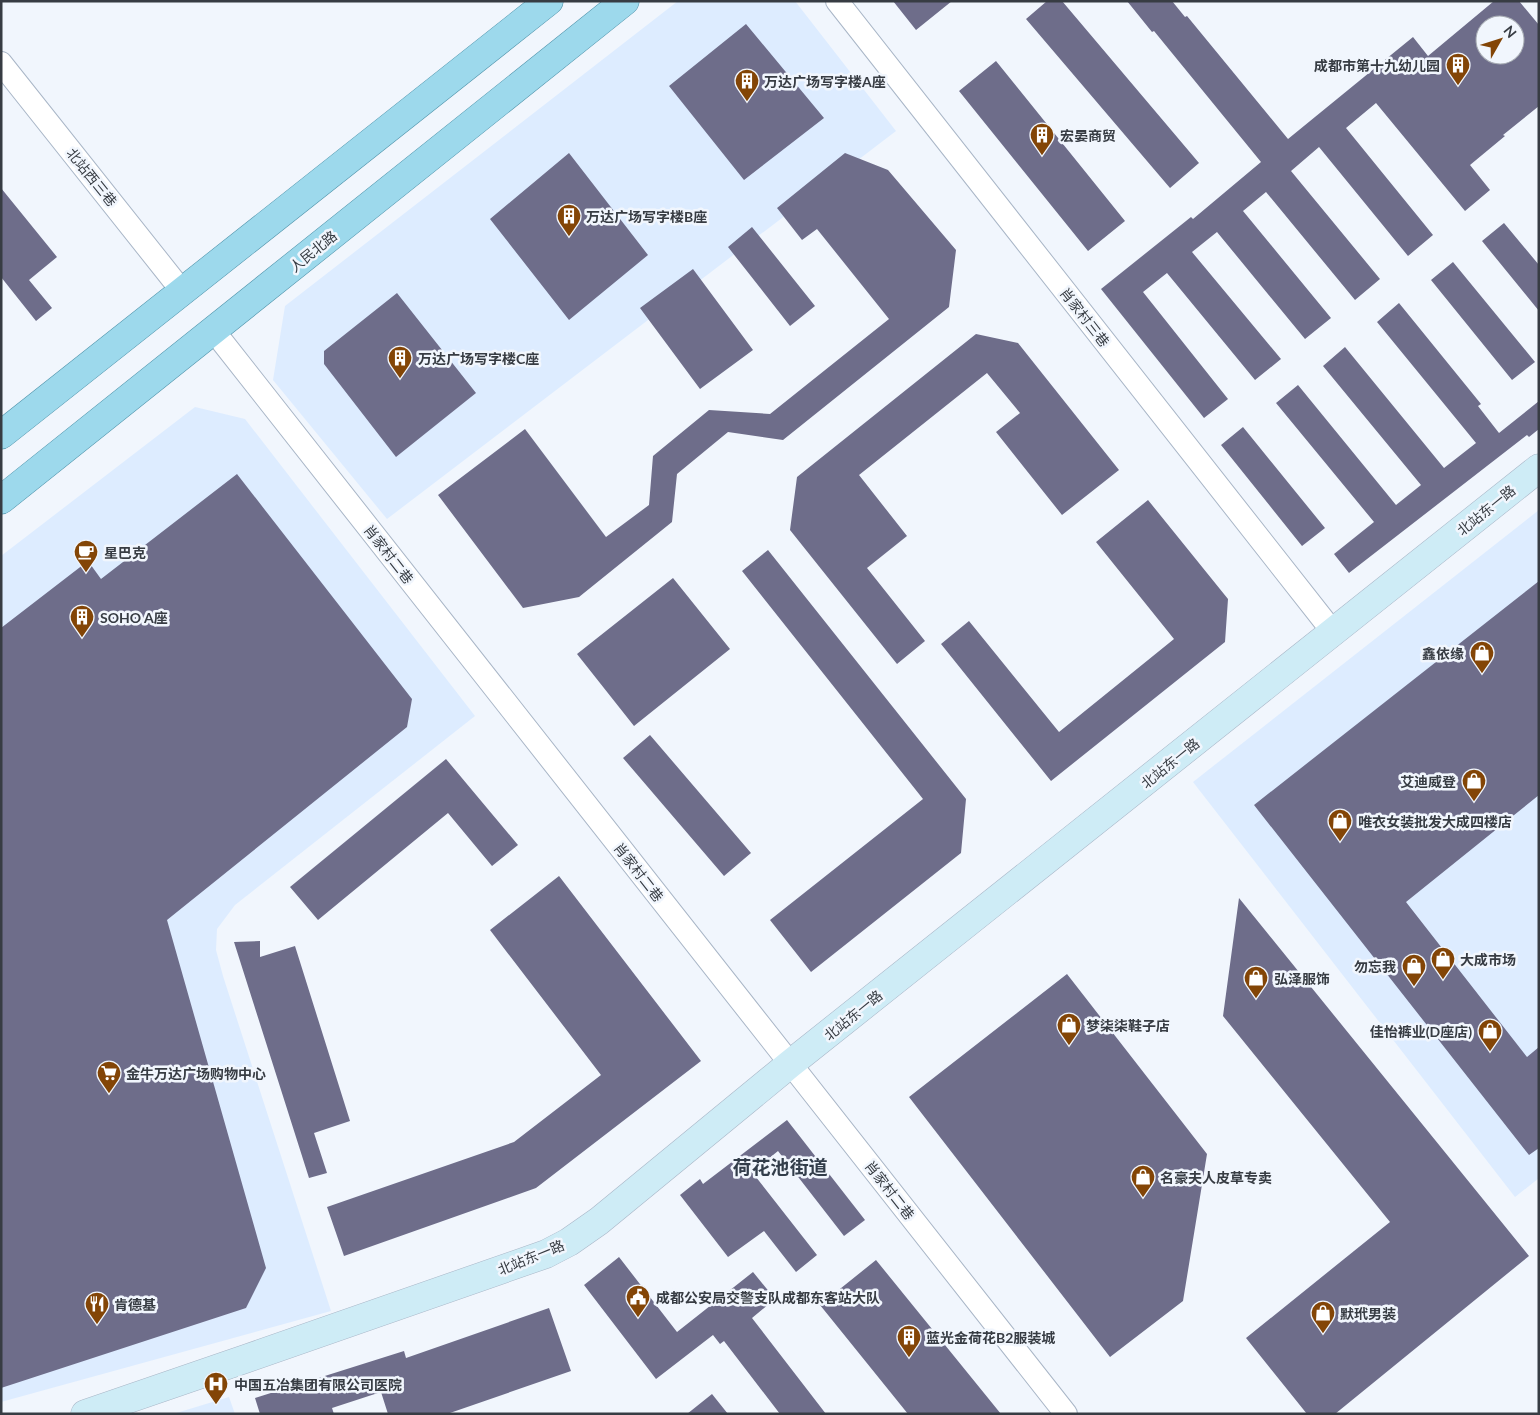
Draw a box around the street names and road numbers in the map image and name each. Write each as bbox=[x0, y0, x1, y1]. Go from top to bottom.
street label: 北站西三巷 bbox=[63, 144, 121, 210]
street label: 人民北路 bbox=[286, 227, 340, 275]
street label: 肖家村三巷 bbox=[1057, 284, 1113, 350]
street label: 北站东一路 bbox=[1453, 481, 1519, 539]
street label: 肖家村二巷 bbox=[361, 521, 417, 587]
street label: 北站东一路 bbox=[1137, 734, 1203, 792]
street label: 肖家村二巷 bbox=[611, 839, 667, 905]
street label: 北站东一路 bbox=[820, 986, 886, 1044]
street label: 肖家村二巷 bbox=[862, 1157, 918, 1223]
street label: 北站东一路 bbox=[495, 1236, 567, 1278]

